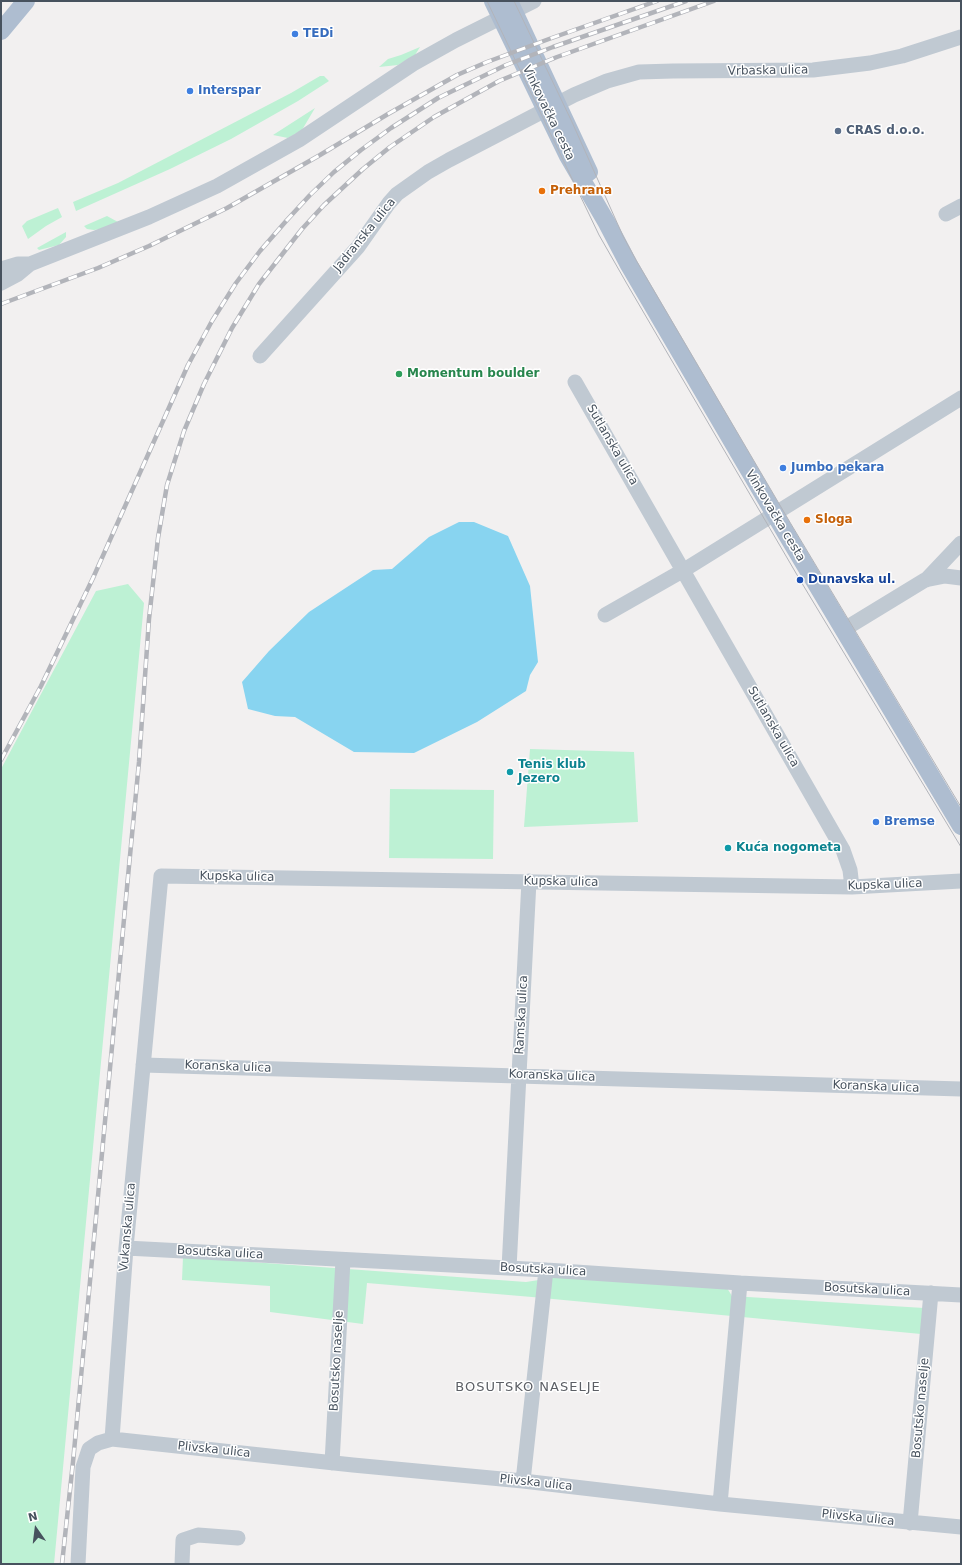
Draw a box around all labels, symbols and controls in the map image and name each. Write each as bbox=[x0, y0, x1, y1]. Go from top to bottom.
place label: TEDi bbox=[303, 27, 333, 41]
marker: TEDi bbox=[290, 29, 300, 39]
street label: Vinkovačka cesta bbox=[519, 63, 577, 163]
street label: Vrbaska ulica bbox=[728, 63, 808, 79]
place label: Interspar bbox=[198, 84, 261, 98]
marker: Interspar bbox=[185, 86, 195, 96]
place label: CRAS d.o.o. bbox=[846, 124, 925, 138]
marker: CRAS d.o.o. bbox=[833, 126, 843, 136]
place label: Prehrana bbox=[550, 184, 612, 198]
marker: Prehrana bbox=[537, 186, 547, 196]
street label: Jadranska ulica bbox=[331, 195, 399, 275]
place label: Momentum boulder bbox=[407, 367, 539, 381]
marker: Momentum boulder bbox=[394, 369, 404, 379]
street label: Sutlanska ulica bbox=[583, 402, 641, 488]
place label: Jumbo pekara bbox=[791, 461, 884, 475]
marker: Jumbo pekara bbox=[778, 463, 788, 473]
street label: Vinkovačka cesta bbox=[742, 468, 808, 564]
place label: Sloga bbox=[815, 513, 853, 527]
marker: Sloga bbox=[802, 515, 812, 525]
place label: Dunavska ul. bbox=[808, 573, 896, 587]
marker: Dunavska ul. bbox=[795, 575, 805, 585]
street label: Sutlanska ulica bbox=[744, 684, 802, 770]
place label: Tenis klub Jezero bbox=[518, 758, 586, 786]
marker: Tenis klub Jezero bbox=[505, 767, 515, 777]
place label: Bremse bbox=[884, 815, 935, 829]
marker: Bremse bbox=[871, 817, 881, 827]
place label: Kuća nogometa bbox=[736, 841, 841, 855]
marker: Kuća nogometa bbox=[723, 843, 733, 853]
street label: Kupska ulica bbox=[199, 869, 275, 885]
street label: Kupska ulica bbox=[523, 874, 599, 890]
street label: Kupska ulica bbox=[847, 876, 923, 894]
street label: Ramska ulica bbox=[513, 975, 531, 1055]
street label: Koranska ulica bbox=[184, 1058, 272, 1076]
street label: Koranska ulica bbox=[508, 1067, 596, 1085]
street label: Koranska ulica bbox=[832, 1078, 920, 1096]
street label: Vukanska ulica bbox=[117, 1182, 139, 1272]
street label: Bosutska ulica bbox=[176, 1244, 264, 1262]
street label: Bosutska ulica bbox=[499, 1261, 587, 1279]
street label: Bosutska ulica bbox=[823, 1281, 911, 1299]
street label: Bosutsko naselje bbox=[327, 1310, 347, 1412]
street label: Bosutsko naselje bbox=[909, 1357, 933, 1459]
district label: BOSUTSKO NASELJE bbox=[455, 1380, 601, 1396]
street label: Plivska ulica bbox=[177, 1439, 251, 1461]
street label: Plivska ulica bbox=[499, 1472, 573, 1494]
street label: Plivska ulica bbox=[821, 1507, 895, 1529]
north arrow bbox=[16, 1509, 56, 1549]
text: N bbox=[27, 1509, 39, 1524]

